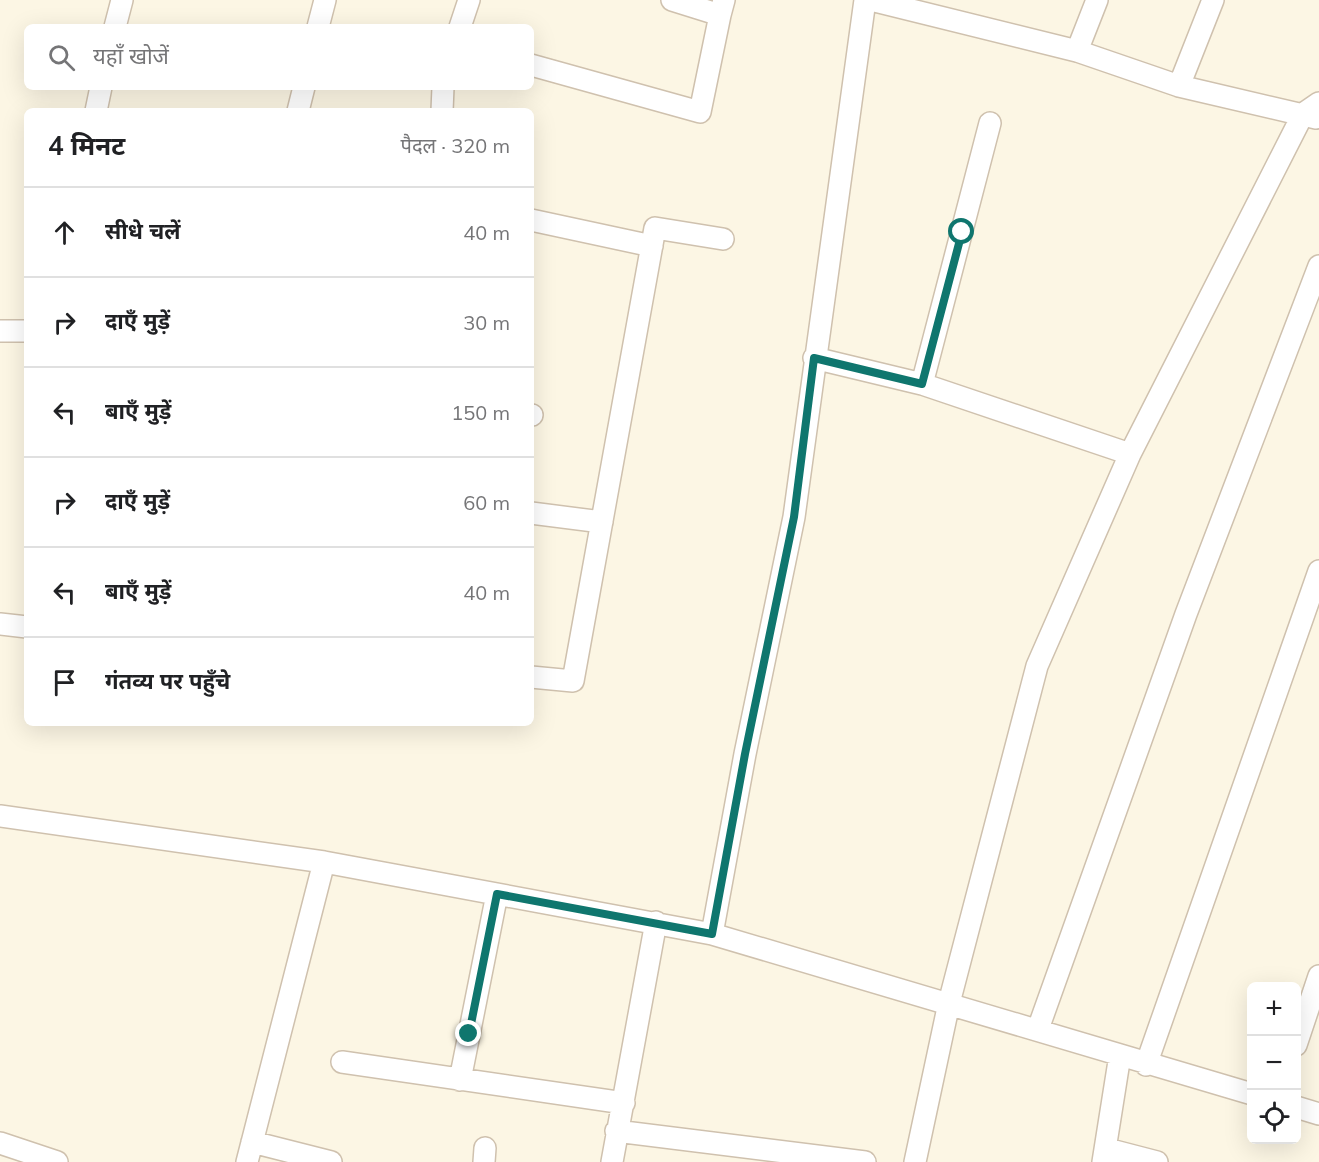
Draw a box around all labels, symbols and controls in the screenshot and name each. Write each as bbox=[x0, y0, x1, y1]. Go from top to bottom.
search box bbox=[24, 24, 534, 90]
icon: search bbox=[45, 41, 78, 74]
text: यहाँ खोजें bbox=[93, 42, 169, 70]
text: 4 मिनट bbox=[48, 129, 125, 162]
text: पैदल · 320 m bbox=[401, 133, 510, 158]
icon: ahead bbox=[48, 216, 81, 249]
text: सीधे चलें bbox=[105, 217, 180, 245]
route start bbox=[948, 218, 974, 244]
text: 40 m bbox=[463, 220, 510, 245]
icon: right bbox=[48, 306, 81, 339]
text: दाएँ मुड़ें bbox=[105, 307, 170, 335]
text: 30 m bbox=[463, 310, 510, 335]
icon: left bbox=[48, 396, 81, 429]
text: बाएँ मुड़ें bbox=[105, 397, 171, 425]
text: 150 m bbox=[451, 400, 510, 425]
icon: right bbox=[48, 486, 81, 519]
text: दाएँ मुड़ें bbox=[105, 487, 170, 515]
text: 60 m bbox=[463, 490, 510, 515]
icon: left bbox=[48, 576, 81, 609]
text: बाएँ मुड़ें bbox=[105, 577, 171, 605]
text: 40 m bbox=[463, 580, 510, 605]
icon: arrive bbox=[48, 666, 81, 699]
text: गंतव्य पर पहुँचे bbox=[105, 667, 230, 695]
map controls bbox=[1247, 982, 1301, 1144]
button: + bbox=[1247, 982, 1301, 1036]
route end bbox=[455, 1020, 481, 1046]
button: − bbox=[1247, 1036, 1301, 1090]
button: locate bbox=[1247, 1090, 1301, 1144]

